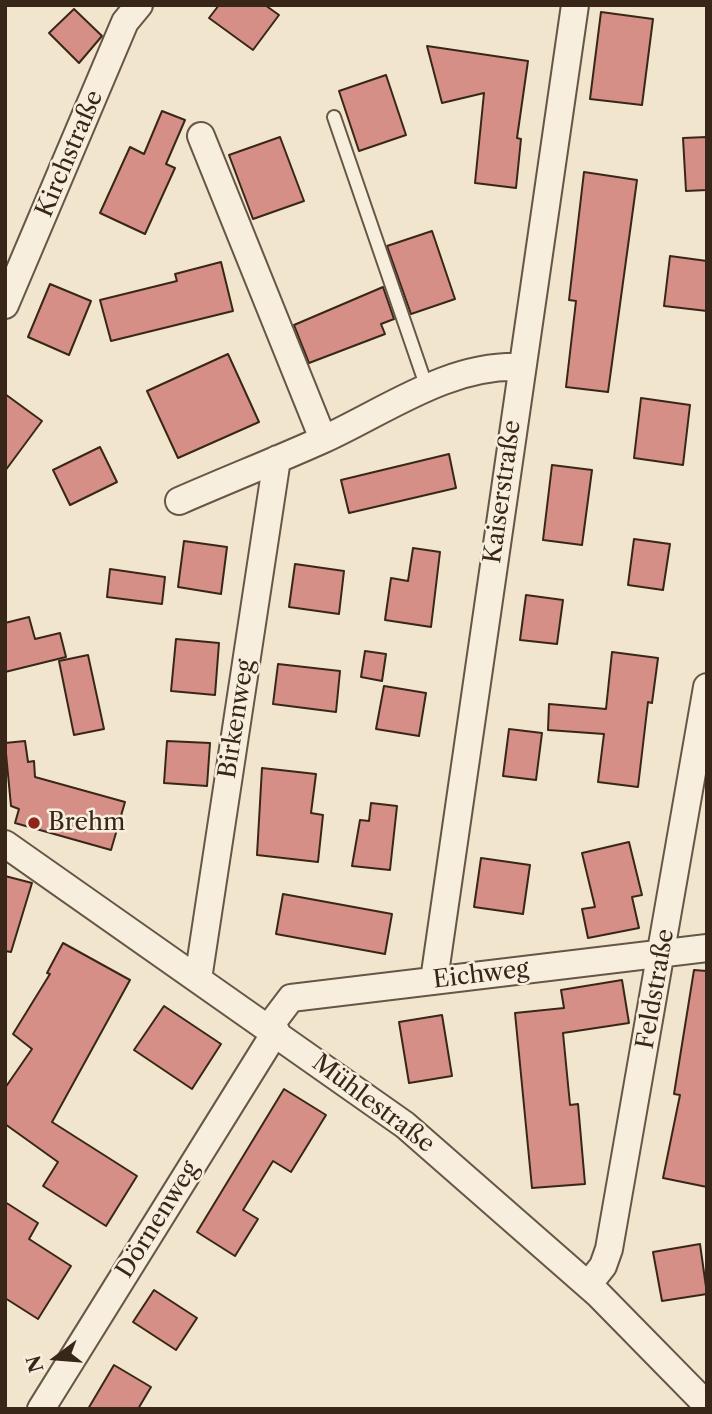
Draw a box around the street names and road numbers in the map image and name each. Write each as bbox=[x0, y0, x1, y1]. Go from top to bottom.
street label: Kirchstraße bbox=[30, 86, 110, 222]
street label: Kaiserstraße bbox=[479, 419, 527, 565]
street label: Birkenweg bbox=[213, 657, 261, 781]
street label: Feldstraße bbox=[631, 927, 681, 1051]
street label: Eichweg bbox=[432, 955, 530, 995]
street label: Mühlestraße bbox=[306, 1049, 440, 1159]
street label: Dörnenweg bbox=[111, 1156, 205, 1284]

